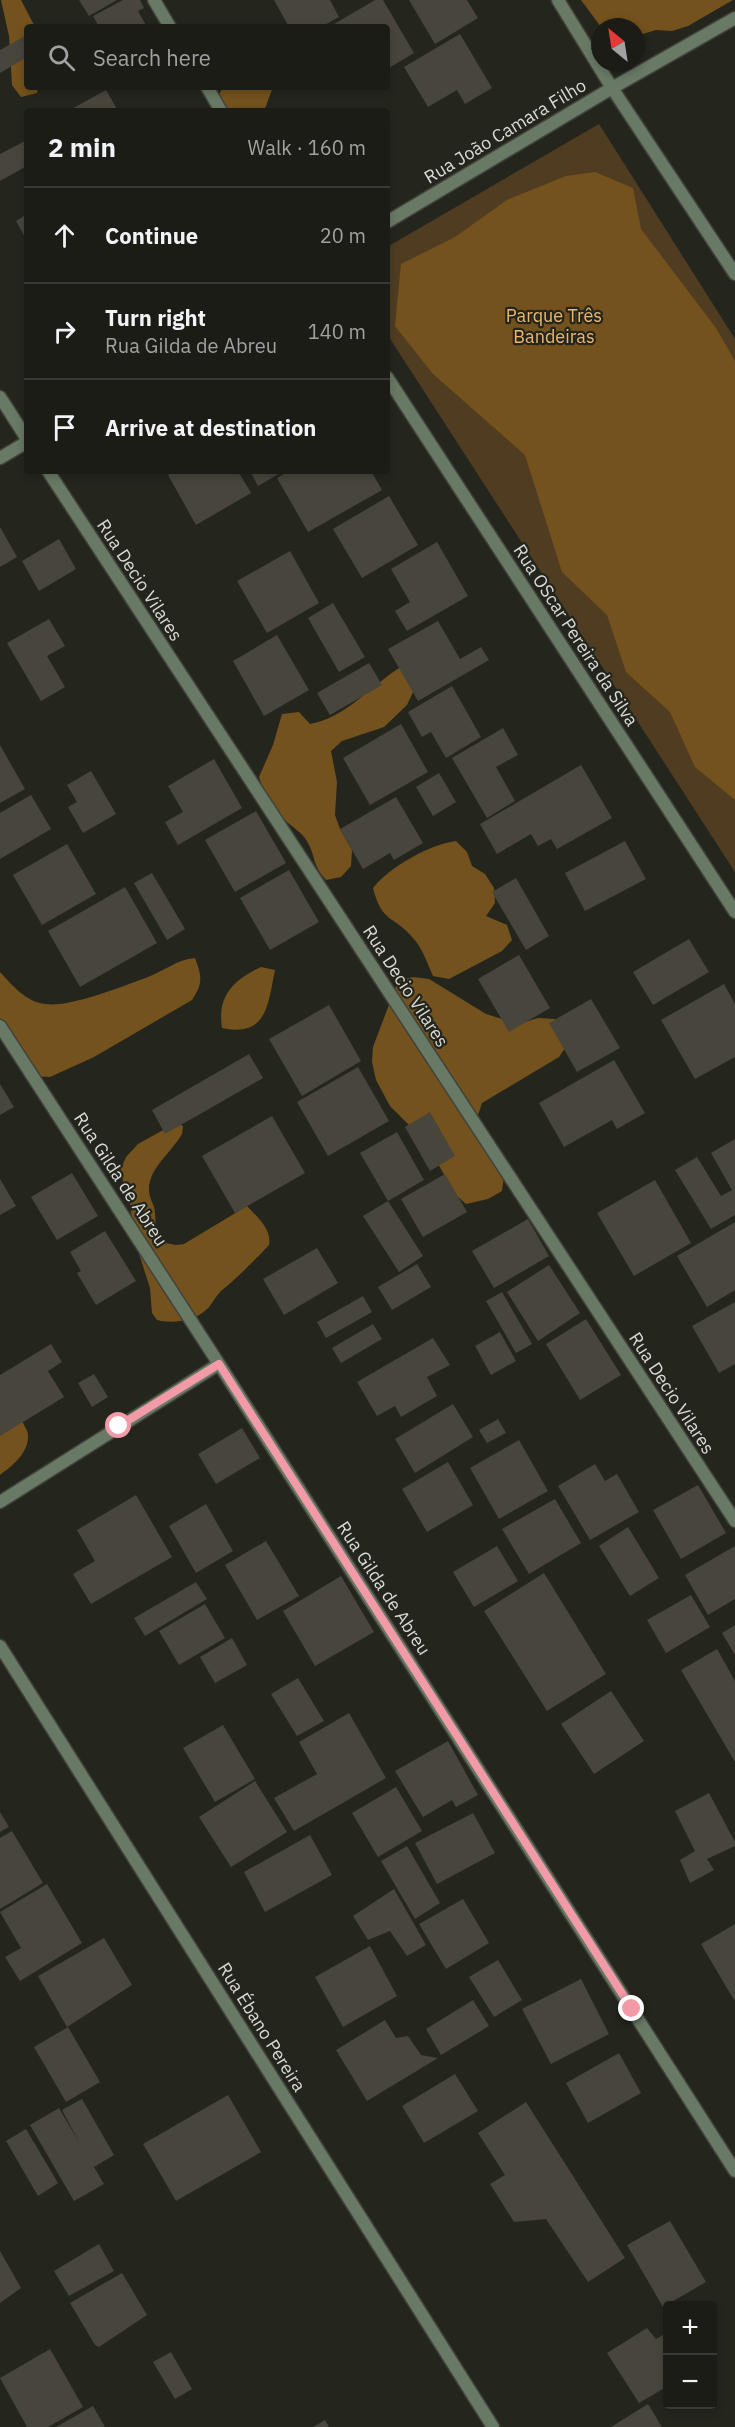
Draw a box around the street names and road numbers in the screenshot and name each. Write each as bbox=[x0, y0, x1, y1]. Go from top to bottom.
street label: Rua João Camara Filho bbox=[420, 73, 590, 189]
street label: Rua Decio Vilares bbox=[92, 515, 188, 645]
street label: Rua OScar Pereira da Silva bbox=[509, 540, 644, 731]
street label: Rua Decio Vilares bbox=[358, 921, 454, 1051]
street label: Rua Gilda de Abreu bbox=[69, 1108, 173, 1250]
street label: Rua Decio Vilares bbox=[624, 1328, 720, 1458]
street label: Rua Gilda de Abreu bbox=[332, 1517, 436, 1659]
street label: Rua Ébano Pereira bbox=[213, 1958, 311, 2096]

